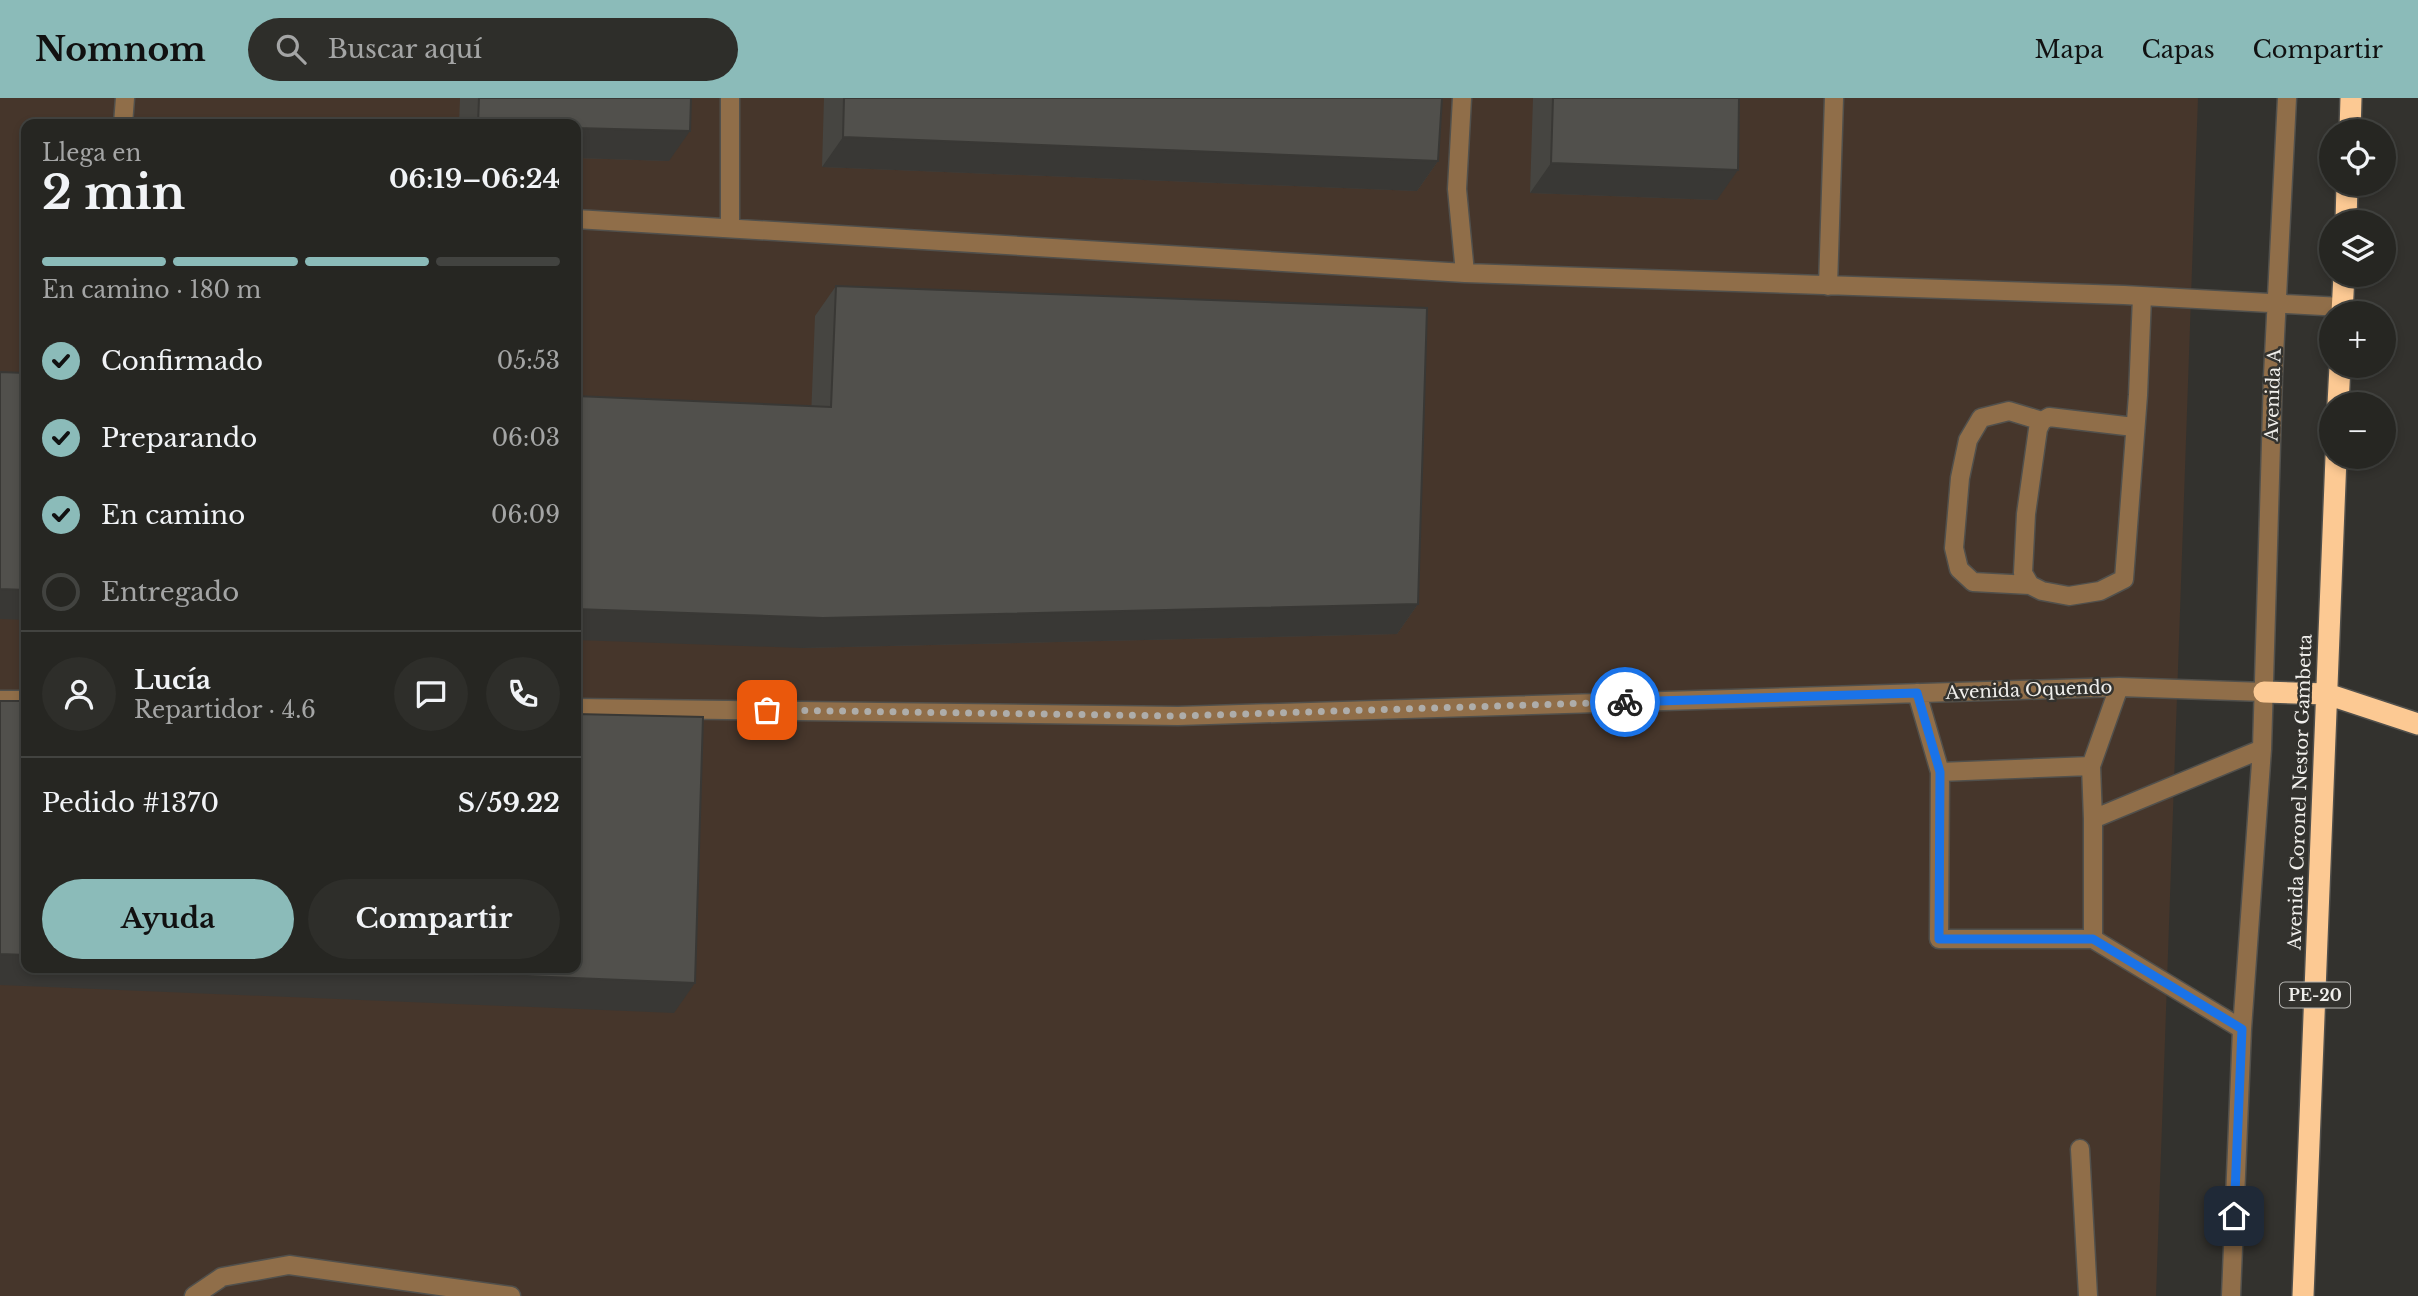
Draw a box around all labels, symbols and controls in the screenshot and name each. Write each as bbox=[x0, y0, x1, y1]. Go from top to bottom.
search box bbox=[248, 18, 738, 81]
text: Nomnom bbox=[35, 29, 206, 70]
icon: search bbox=[272, 30, 310, 68]
text: Buscar aquí bbox=[328, 33, 482, 65]
text: Mapa bbox=[2034, 35, 2104, 64]
text: Capas bbox=[2142, 35, 2215, 64]
text: Compartir bbox=[2253, 35, 2383, 64]
map controls bbox=[2319, 119, 2396, 469]
button: locate bbox=[2319, 119, 2396, 196]
text: Llega en bbox=[42, 139, 141, 167]
text: 06:19–06:24 bbox=[389, 163, 560, 195]
text: 2 min bbox=[42, 164, 185, 221]
button: layers bbox=[2319, 210, 2396, 287]
text: En camino · 180 m bbox=[42, 276, 261, 304]
button: + bbox=[2319, 301, 2396, 378]
icon: check bbox=[42, 342, 80, 380]
text: Confirmado bbox=[101, 345, 263, 377]
text: 05:53 bbox=[497, 347, 560, 375]
street label: Avenida A bbox=[2260, 347, 2286, 443]
button: − bbox=[2319, 392, 2396, 469]
icon: check bbox=[42, 419, 80, 457]
text: Preparando bbox=[101, 422, 257, 454]
text: 06:03 bbox=[492, 424, 560, 452]
icon: check bbox=[42, 496, 80, 534]
text: En camino bbox=[101, 499, 245, 531]
text: 06:09 bbox=[491, 501, 560, 529]
text: Entregado bbox=[101, 576, 239, 608]
street label: Avenida Coronel Nestor Gambetta bbox=[2283, 634, 2317, 951]
button: person bbox=[42, 657, 116, 731]
button: chat bbox=[394, 657, 468, 731]
button: phone bbox=[486, 657, 560, 731]
text: Lucía bbox=[134, 664, 211, 696]
courier bbox=[1590, 667, 1660, 737]
street label: Avenida Oquendo bbox=[1944, 676, 2113, 704]
pin bbox=[737, 680, 797, 740]
icon: bike bbox=[1606, 683, 1644, 721]
icon: bag bbox=[748, 691, 786, 729]
text: Repartidor · 4.6 bbox=[134, 696, 316, 724]
text: Pedido #1370 bbox=[42, 787, 219, 819]
text: S/59.22 bbox=[458, 787, 560, 819]
button: Ayuda bbox=[42, 879, 294, 959]
button: Compartir bbox=[308, 879, 560, 959]
road number: PE-20 bbox=[2280, 982, 2350, 1007]
pin bbox=[2204, 1186, 2264, 1246]
icon: home bbox=[2215, 1197, 2253, 1235]

